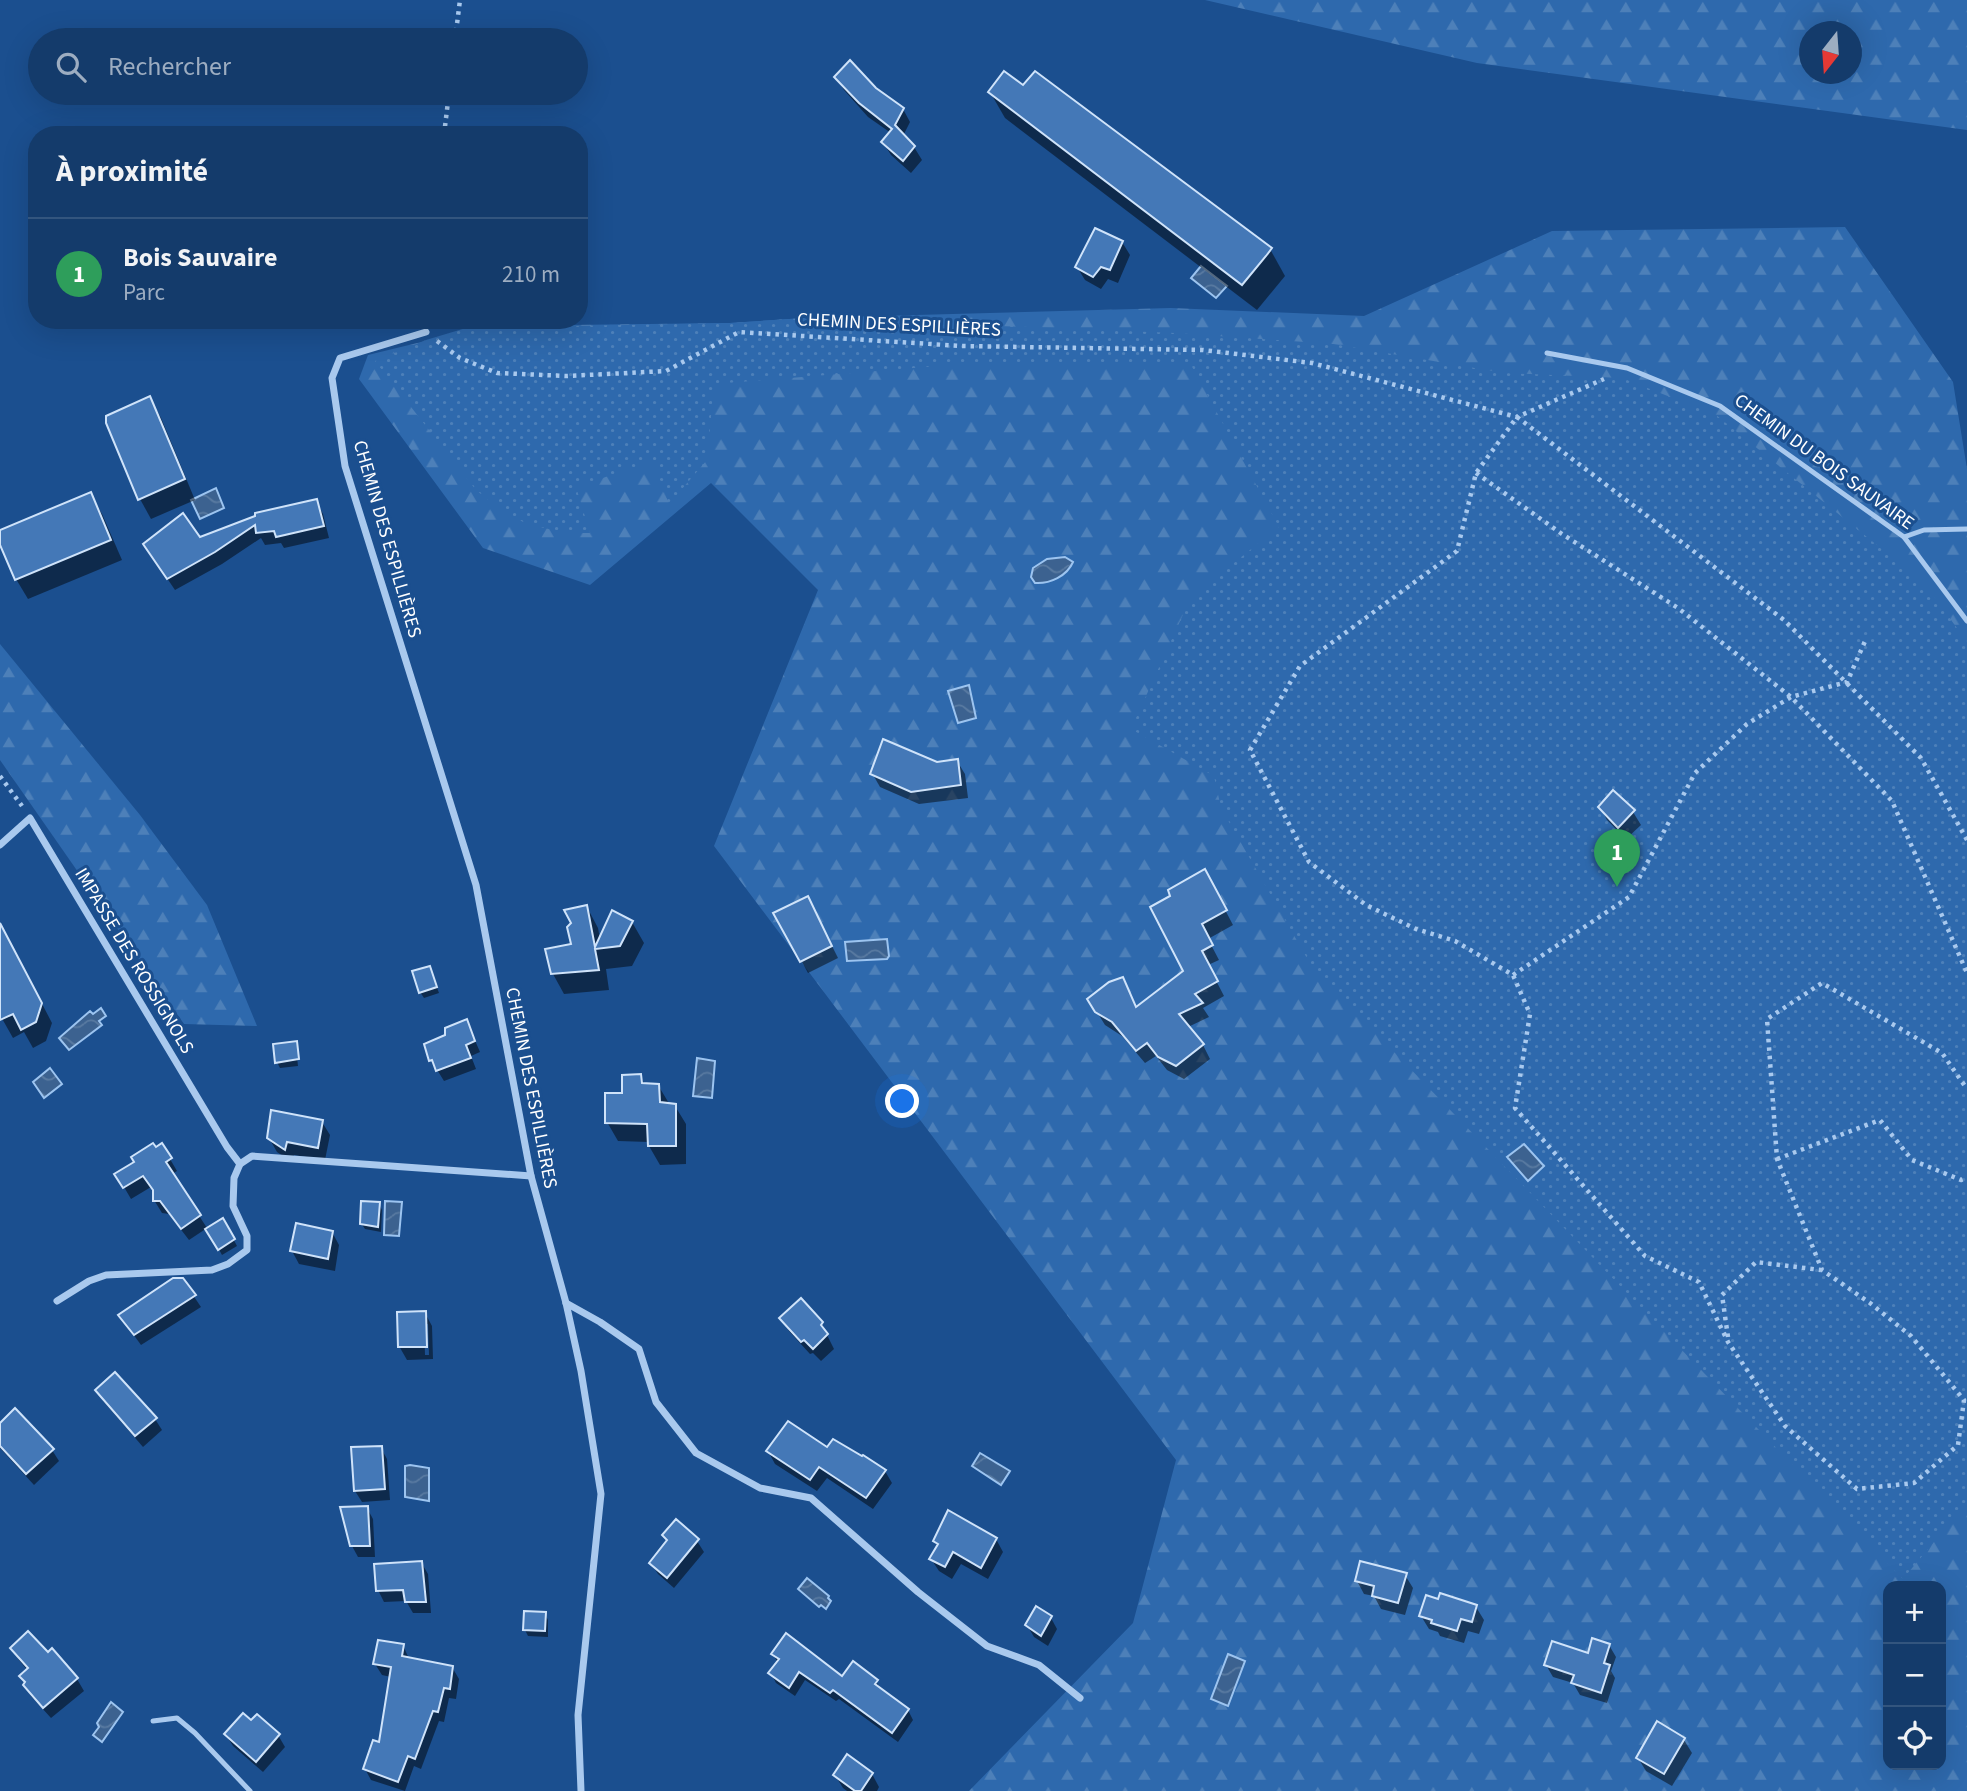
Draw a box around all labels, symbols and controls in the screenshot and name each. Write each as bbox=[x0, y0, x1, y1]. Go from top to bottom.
north arrow bbox=[1799, 21, 1862, 84]
search box bbox=[28, 28, 588, 105]
icon: search bbox=[52, 48, 90, 86]
text: Rechercher bbox=[108, 48, 231, 85]
text: À proximité bbox=[56, 150, 208, 193]
text: Bois Sauvaire bbox=[123, 239, 278, 276]
text: 1 bbox=[73, 258, 85, 291]
text: 210 m bbox=[502, 258, 560, 291]
text: Parc bbox=[123, 276, 165, 309]
street label: CHEMIN DES ESPILLIÈRES bbox=[796, 306, 1002, 344]
street label: CHEMIN DU BOIS SAUVAIRE bbox=[1728, 387, 1920, 537]
street label: CHEMIN DES ESPILLIÈRES bbox=[346, 437, 428, 641]
pin: 1 bbox=[1594, 829, 1640, 887]
street label: IMPASSE DES ROSSIGNOLS bbox=[68, 863, 200, 1059]
street label: CHEMIN DES ESPILLIÈRES bbox=[498, 985, 564, 1191]
your location bbox=[885, 1084, 919, 1118]
map controls bbox=[1883, 1581, 1946, 1770]
button: + bbox=[1883, 1581, 1946, 1644]
button: − bbox=[1883, 1644, 1946, 1707]
button: locate bbox=[1883, 1707, 1946, 1770]

